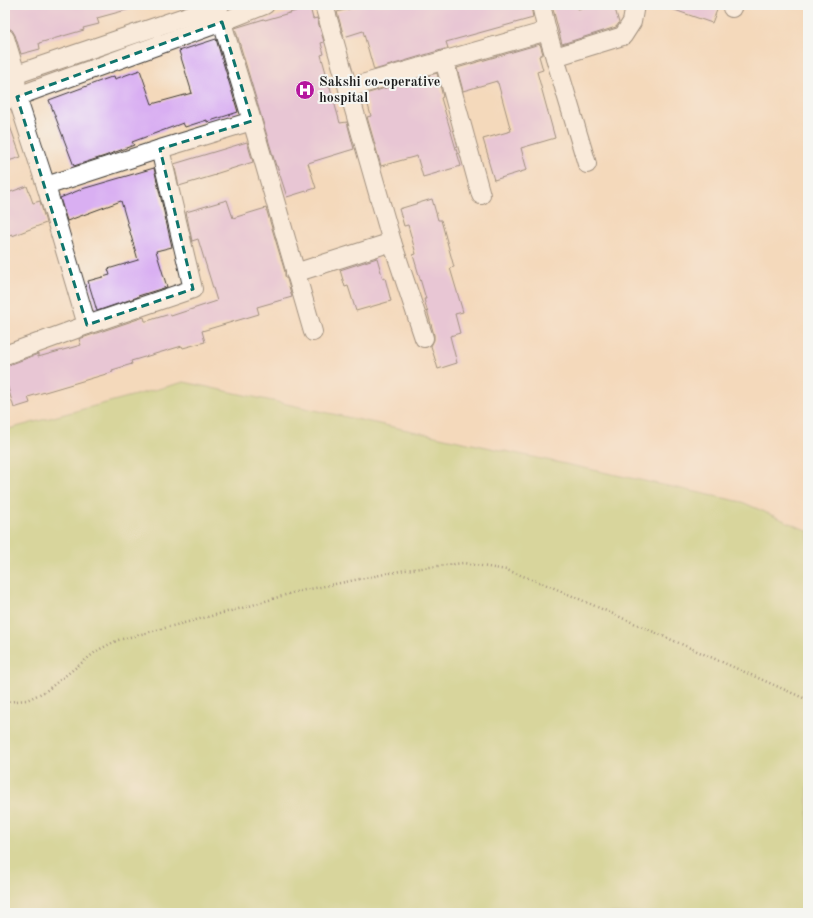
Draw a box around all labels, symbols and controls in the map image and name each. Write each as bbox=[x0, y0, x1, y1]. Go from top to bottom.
place label: Sakshi co-operative hospital bbox=[319, 75, 440, 105]
hospital icon: Sakshi co-operative hospital bbox=[294, 79, 316, 101]

